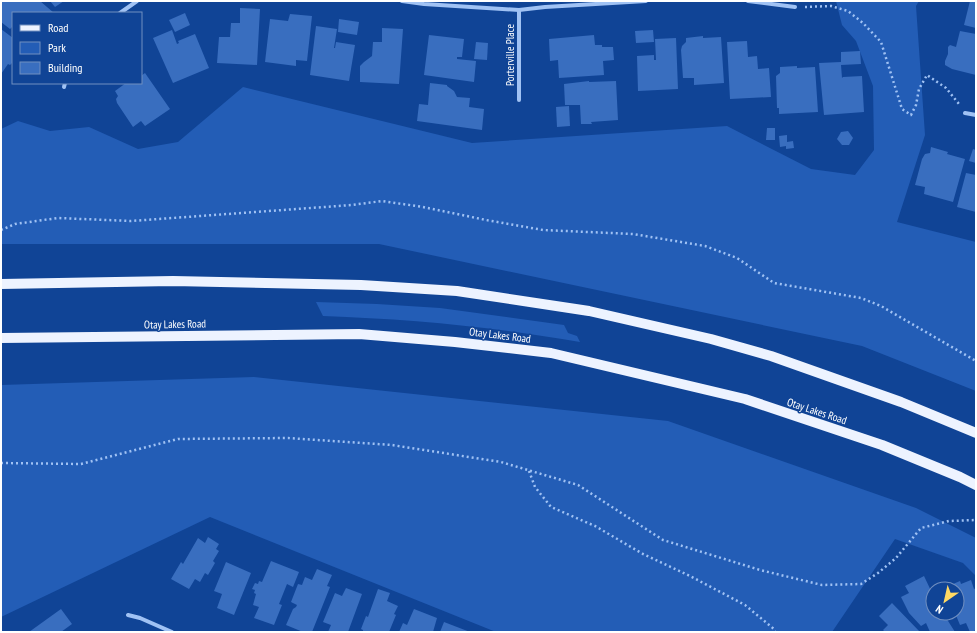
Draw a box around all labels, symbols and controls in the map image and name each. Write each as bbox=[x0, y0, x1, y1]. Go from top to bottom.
legend bbox=[12, 12, 142, 84]
text: Road bbox=[48, 20, 68, 35]
street label: Porterville Place bbox=[503, 24, 517, 86]
text: Park bbox=[48, 40, 66, 55]
text: Building bbox=[48, 60, 83, 75]
street label: Otay Lakes Road bbox=[144, 316, 206, 332]
street label: Otay Lakes Road bbox=[468, 324, 532, 346]
street label: Otay Lakes Road bbox=[785, 395, 849, 427]
north arrow bbox=[925, 581, 965, 621]
text: N bbox=[933, 602, 946, 617]

